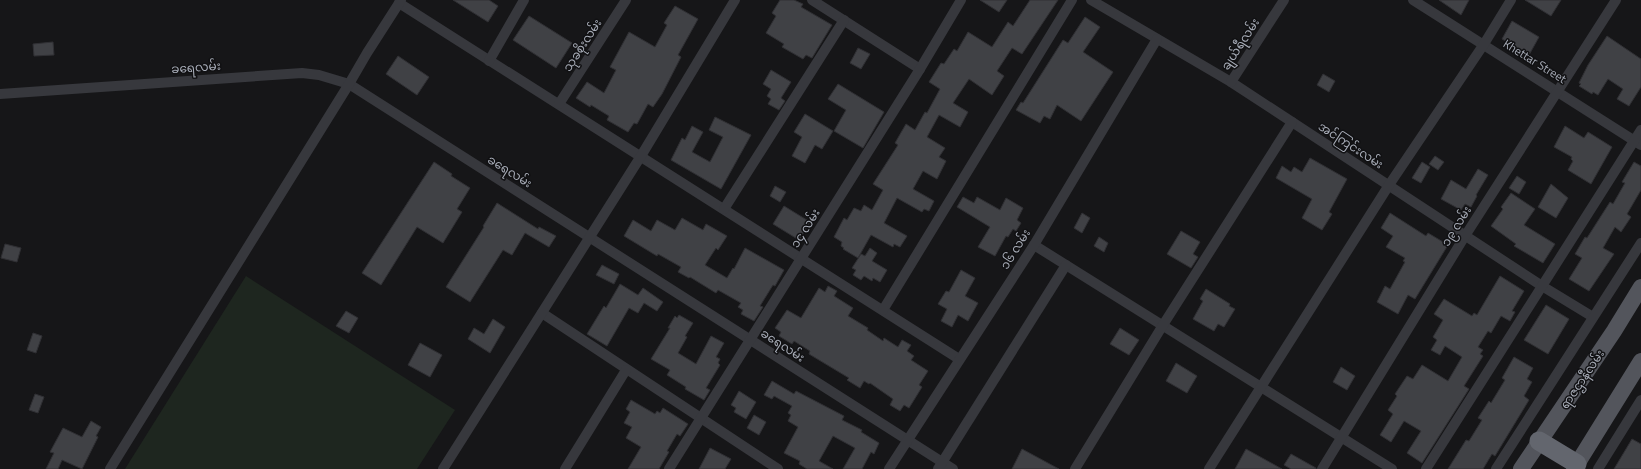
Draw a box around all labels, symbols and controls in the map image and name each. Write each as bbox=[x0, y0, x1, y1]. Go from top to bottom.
street label: ချယ်ရီလမ်း bbox=[1216, 14, 1265, 74]
street label: သုခစိုးလမ်း bbox=[558, 15, 607, 76]
street label: Khettar Street bbox=[1500, 34, 1571, 88]
street label: ခရေလမ်း bbox=[171, 56, 221, 79]
street label: အင်ကြင်းလမ်း bbox=[1314, 117, 1387, 174]
street label: ခရေလမ်း bbox=[483, 150, 536, 193]
street label: ၁၉ လမ်း bbox=[1436, 202, 1477, 250]
street label: ၁၄ လမ်း bbox=[785, 205, 825, 252]
street label: ၁၆ လမ်း bbox=[995, 225, 1035, 273]
street label: ခရေလမ်း bbox=[756, 324, 809, 367]
street label: ရာဇဌာနီလမ်း bbox=[1555, 346, 1610, 413]

